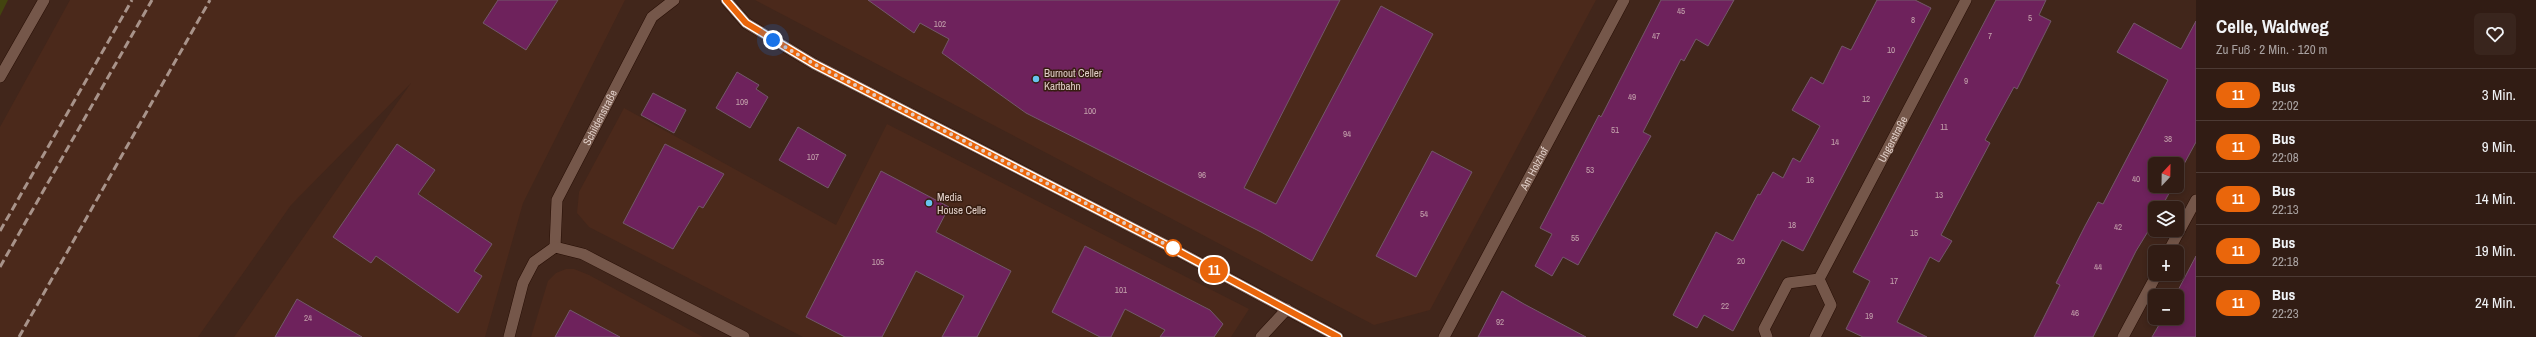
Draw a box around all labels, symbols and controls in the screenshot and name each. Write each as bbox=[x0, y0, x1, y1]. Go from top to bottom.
house number: 45 bbox=[1677, 5, 1685, 17]
house number: 5 bbox=[2028, 12, 2032, 24]
text: Celle, Waldweg bbox=[2216, 13, 2329, 39]
button: heart bbox=[2474, 13, 2516, 55]
house number: 8 bbox=[1911, 14, 1915, 26]
house number: 102 bbox=[934, 18, 946, 30]
your location bbox=[763, 30, 783, 50]
house number: 47 bbox=[1652, 30, 1660, 42]
house number: 7 bbox=[1988, 30, 1992, 42]
text: Zu Fuß · 2 Min. · 120 m bbox=[2216, 41, 2327, 58]
house number: 10 bbox=[1887, 44, 1895, 56]
place label: Burnout Celler Kartbahn bbox=[1044, 66, 1102, 93]
marker: Burnout Celler Kartbahn bbox=[1031, 74, 1041, 84]
house number: 9 bbox=[1964, 75, 1968, 87]
text: Bus bbox=[2272, 76, 2295, 97]
text: 3 Min. bbox=[2482, 84, 2516, 105]
text: 11 bbox=[2232, 86, 2244, 104]
street label: Schildenstraße bbox=[580, 87, 620, 148]
house number: 49 bbox=[1628, 91, 1636, 103]
house number: 12 bbox=[1862, 93, 1870, 105]
house number: 109 bbox=[736, 96, 748, 108]
text: 22:02 bbox=[2272, 97, 2299, 114]
house number: 100 bbox=[1084, 105, 1096, 117]
street label: Ungerstraße bbox=[1875, 114, 1911, 165]
house number: 11 bbox=[1940, 121, 1948, 133]
house number: 51 bbox=[1611, 124, 1619, 136]
house number: 94 bbox=[1343, 128, 1351, 140]
text: Bus bbox=[2272, 128, 2295, 149]
house number: 38 bbox=[2164, 133, 2172, 145]
house number: 14 bbox=[1831, 136, 1839, 148]
text: 9 Min. bbox=[2482, 136, 2516, 157]
text: 11 bbox=[2232, 138, 2244, 156]
street label: Am Holzhof bbox=[1516, 144, 1551, 193]
text: 22:08 bbox=[2272, 149, 2299, 166]
house number: 107 bbox=[807, 151, 819, 163]
north arrow bbox=[2148, 157, 2184, 193]
map controls bbox=[2148, 157, 2184, 325]
house number: 53 bbox=[1586, 164, 1594, 176]
house number: 96 bbox=[1198, 169, 1206, 181]
house number: 40 bbox=[2132, 173, 2140, 185]
house number: 16 bbox=[1806, 174, 1814, 186]
text: Bus bbox=[2272, 180, 2295, 201]
text: 14 Min. bbox=[2475, 188, 2516, 209]
house number: 13 bbox=[1935, 189, 1943, 201]
place label: Media House Celle bbox=[937, 190, 986, 217]
text: 11 bbox=[2232, 190, 2244, 208]
marker: Media House Celle bbox=[924, 198, 934, 208]
button: layers bbox=[2148, 201, 2184, 237]
text: 22:13 bbox=[2272, 201, 2299, 218]
house number: 54 bbox=[1420, 208, 1428, 220]
house number: 18 bbox=[1788, 219, 1796, 231]
house number: 42 bbox=[2114, 221, 2122, 233]
house number: 15 bbox=[1910, 227, 1918, 239]
house number: 55 bbox=[1571, 232, 1579, 244]
text: Bus bbox=[2272, 232, 2295, 253]
unlabelled marker bbox=[1164, 239, 1182, 257]
text: 19 Min. bbox=[2475, 240, 2516, 261]
text: 11 bbox=[2232, 242, 2244, 260]
button: + bbox=[2148, 245, 2184, 281]
text: 22:18 bbox=[2272, 253, 2299, 270]
house number: 20 bbox=[1737, 255, 1745, 267]
house number: 105 bbox=[872, 256, 884, 268]
line badge: 11 bbox=[1196, 257, 1232, 283]
text: 11 bbox=[1208, 261, 1220, 279]
house number: 44 bbox=[2094, 261, 2102, 273]
house number: 17 bbox=[1890, 275, 1898, 287]
house number: 101 bbox=[1115, 284, 1127, 296]
text: Bus bbox=[2272, 284, 2295, 305]
button: − bbox=[2148, 289, 2184, 325]
text: 24 Min. bbox=[2475, 292, 2516, 313]
text: 11 bbox=[2232, 294, 2244, 312]
house number: 22 bbox=[1721, 300, 1729, 312]
text: 22:23 bbox=[2272, 305, 2299, 322]
house number: 46 bbox=[2071, 307, 2079, 319]
house number: 19 bbox=[1865, 310, 1873, 322]
house number: 24 bbox=[304, 312, 312, 324]
house number: 92 bbox=[1496, 316, 1504, 328]

